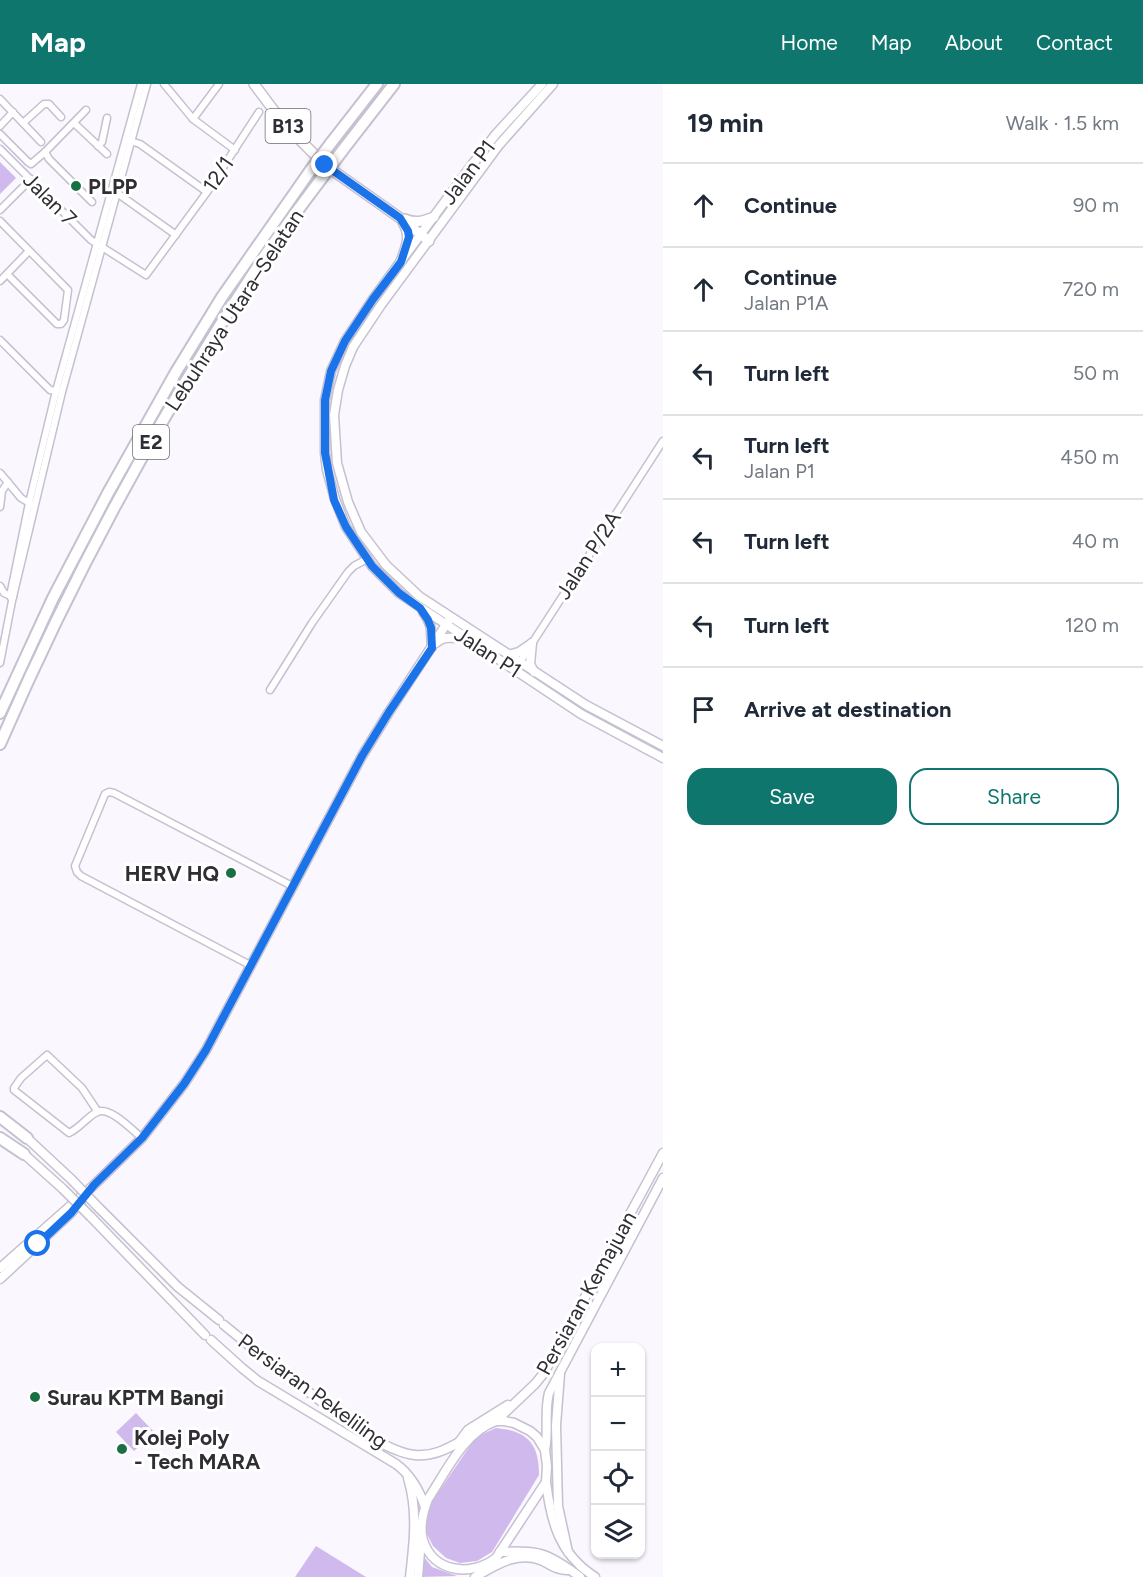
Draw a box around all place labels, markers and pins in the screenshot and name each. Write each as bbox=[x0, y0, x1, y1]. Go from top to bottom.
place label: PLPP bbox=[88, 174, 138, 199]
marker: PLPP bbox=[69, 179, 83, 193]
place label: HERV HQ bbox=[125, 861, 219, 886]
marker: HERV HQ bbox=[224, 866, 238, 880]
place label: Surau KPTM Bangi bbox=[47, 1385, 224, 1410]
marker: Surau KPTM Bangi bbox=[28, 1390, 42, 1404]
place label: Kolej Poly - Tech MARA bbox=[134, 1425, 260, 1474]
marker: Kolej Poly - Tech MARA bbox=[115, 1442, 129, 1456]

